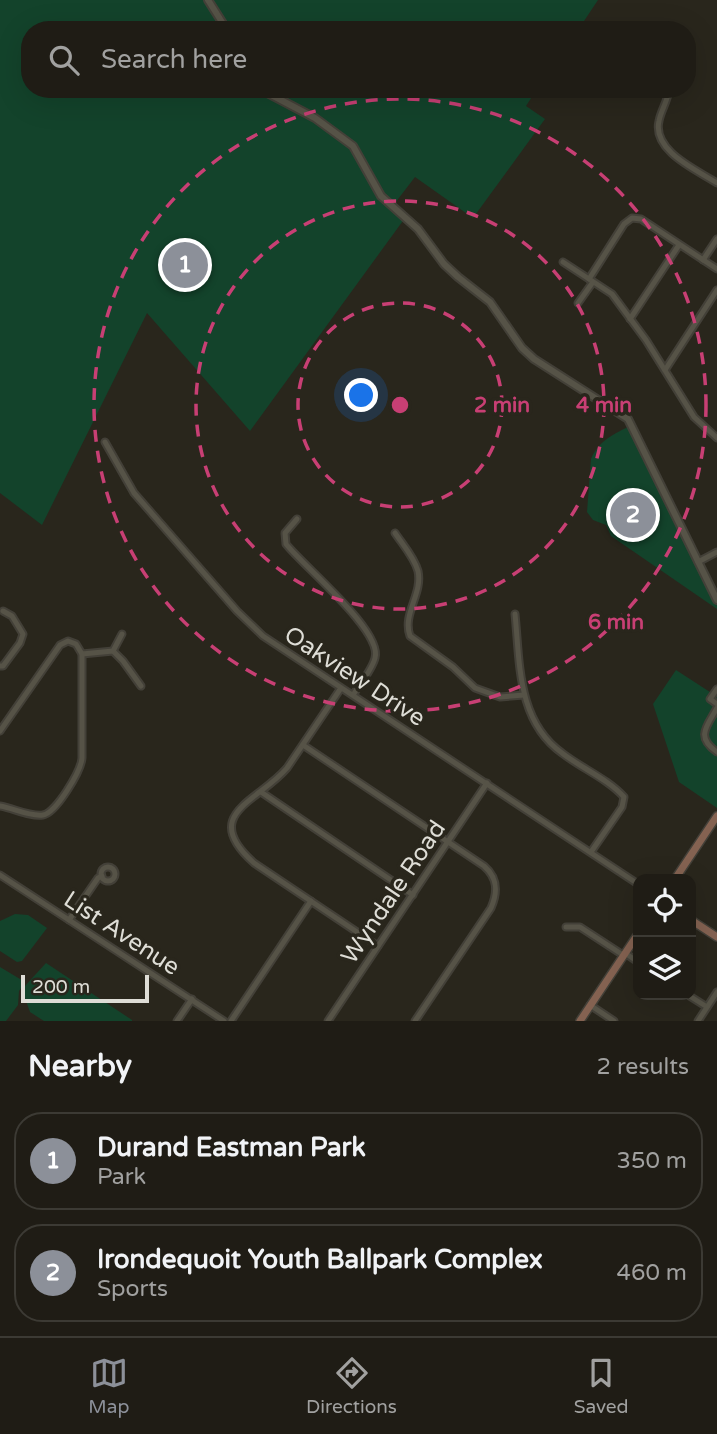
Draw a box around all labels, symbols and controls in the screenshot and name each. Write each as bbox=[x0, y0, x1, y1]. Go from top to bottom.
search box bbox=[21, 21, 696, 98]
icon: search bbox=[45, 41, 83, 79]
text: Search here bbox=[101, 44, 247, 75]
pin: 1 bbox=[162, 239, 208, 291]
your location bbox=[344, 378, 378, 412]
centre of rings bbox=[388, 393, 412, 417]
text: 2 min bbox=[474, 393, 530, 418]
text: 4 min bbox=[576, 393, 632, 418]
pin: 2 bbox=[610, 489, 656, 541]
text: 6 min bbox=[588, 610, 644, 635]
street label: Oakview Drive bbox=[279, 620, 431, 733]
street label: Wyndale Road bbox=[335, 815, 452, 969]
map controls bbox=[633, 874, 696, 1000]
button: locate bbox=[633, 874, 696, 937]
street label: List Avenue bbox=[58, 885, 185, 982]
button: layers bbox=[633, 937, 696, 1000]
scale bar bbox=[21, 972, 149, 1004]
text: 200 m bbox=[32, 976, 90, 998]
text: Nearby bbox=[28, 1048, 132, 1085]
text: 2 results bbox=[596, 1053, 689, 1081]
text: Durand Eastman Park bbox=[97, 1132, 366, 1163]
text: 1 bbox=[46, 1147, 60, 1175]
text: 350 m bbox=[617, 1147, 687, 1175]
text: Park bbox=[97, 1163, 146, 1191]
text: Irondequoit Youth Ballpark Complex bbox=[97, 1244, 543, 1275]
text: 2 bbox=[46, 1259, 60, 1287]
text: 460 m bbox=[617, 1259, 687, 1287]
text: Sports bbox=[97, 1275, 168, 1303]
tab: Map bbox=[88, 1354, 129, 1418]
tab: Directions bbox=[306, 1354, 397, 1418]
tab: Saved bbox=[574, 1354, 629, 1418]

